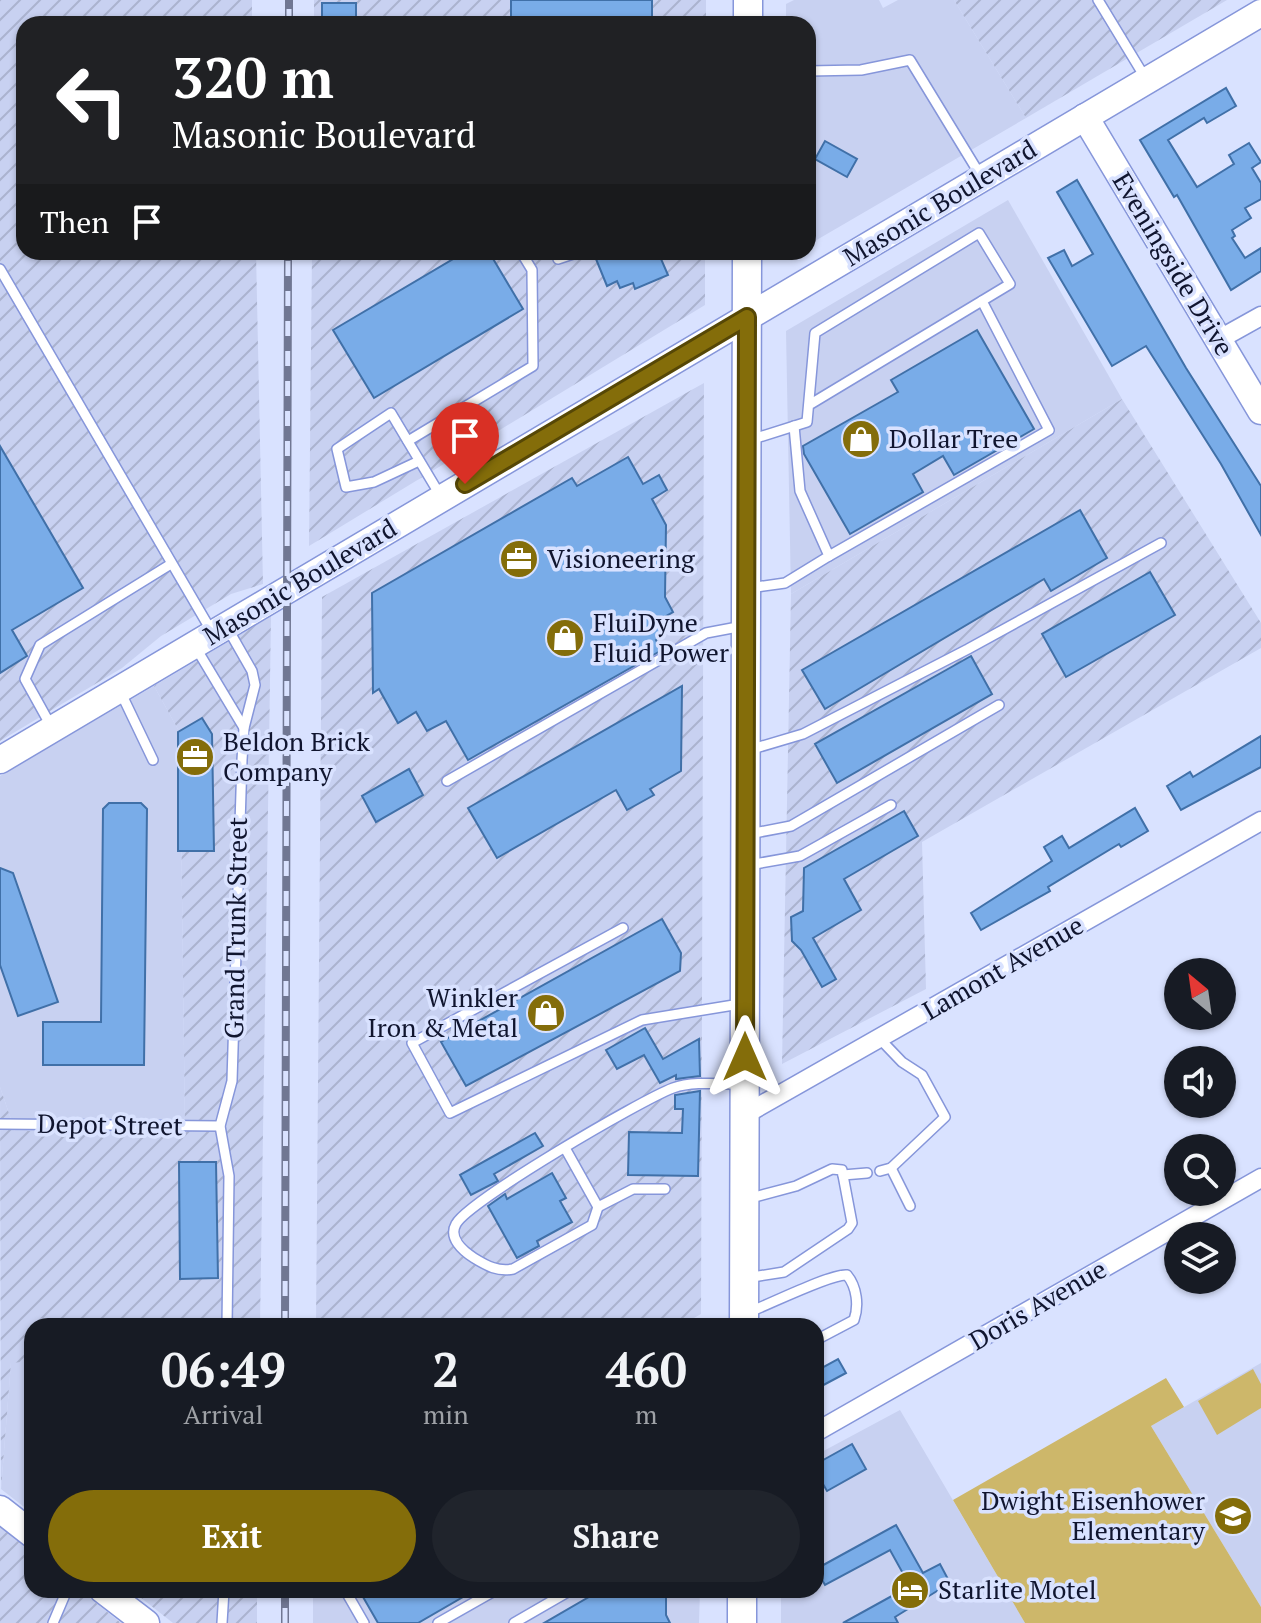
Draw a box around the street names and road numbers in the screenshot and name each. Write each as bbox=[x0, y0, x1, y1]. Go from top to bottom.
street label: Masonic Boulevard bbox=[837, 131, 1042, 273]
street label: Eveningside Drive bbox=[1106, 165, 1242, 361]
street label: Masonic Boulevard bbox=[197, 510, 402, 652]
street label: Grand Trunk Street bbox=[216, 816, 254, 1039]
street label: Lamont Avenue bbox=[916, 907, 1089, 1027]
street label: Depot Street bbox=[37, 1106, 183, 1142]
street label: Doris Avenue bbox=[963, 1251, 1112, 1357]

